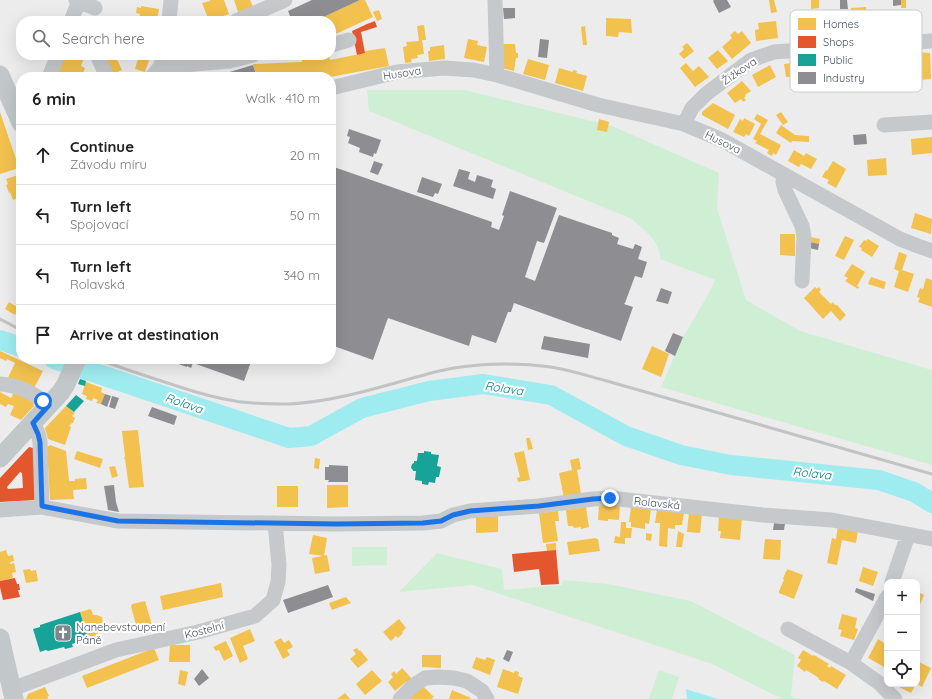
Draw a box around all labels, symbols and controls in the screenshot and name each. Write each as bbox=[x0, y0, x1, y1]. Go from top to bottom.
legend bbox=[790, 10, 922, 92]
search box bbox=[16, 16, 336, 60]
text: Homes bbox=[823, 17, 859, 31]
icon: search bbox=[30, 27, 52, 49]
text: Search here bbox=[62, 29, 145, 48]
text: Shops bbox=[823, 35, 854, 49]
text: Public bbox=[823, 53, 853, 67]
street label: Žižkova bbox=[719, 54, 759, 88]
street label: Husova bbox=[382, 63, 422, 83]
text: Industry bbox=[823, 71, 865, 85]
text: 6 min bbox=[32, 88, 76, 109]
text: Walk · 410 m bbox=[245, 90, 320, 106]
street label: Husova bbox=[703, 127, 743, 157]
text: Continue bbox=[70, 137, 134, 156]
icon: ahead bbox=[32, 144, 54, 166]
text: 20 m bbox=[290, 147, 320, 163]
text: Závodu míru bbox=[70, 156, 147, 172]
text: Turn left bbox=[70, 197, 132, 216]
icon: left bbox=[32, 204, 54, 226]
text: 50 m bbox=[290, 207, 320, 223]
text: Spojovací bbox=[70, 216, 129, 232]
text: Turn left bbox=[70, 257, 132, 276]
icon: left bbox=[32, 264, 54, 286]
text: 340 m bbox=[283, 267, 320, 283]
text: Rolavská bbox=[70, 276, 125, 292]
icon: arrive bbox=[32, 324, 54, 346]
text: Arrive at destination bbox=[70, 325, 219, 344]
water label: Rolava bbox=[484, 378, 525, 398]
water label: Rolava bbox=[163, 390, 205, 417]
route start bbox=[34, 392, 52, 410]
water label: Rolava bbox=[792, 464, 833, 483]
route end bbox=[601, 489, 619, 507]
street label: Rolavská bbox=[633, 494, 681, 512]
map controls bbox=[884, 579, 920, 687]
button: + bbox=[884, 579, 920, 615]
button: − bbox=[884, 615, 920, 651]
street label: Kostelní bbox=[183, 618, 226, 642]
place label: Nanebevstoupení Páně bbox=[76, 620, 166, 647]
church icon: Nanebevstoupení Páně bbox=[53, 623, 73, 643]
button: locate bbox=[884, 651, 920, 687]

